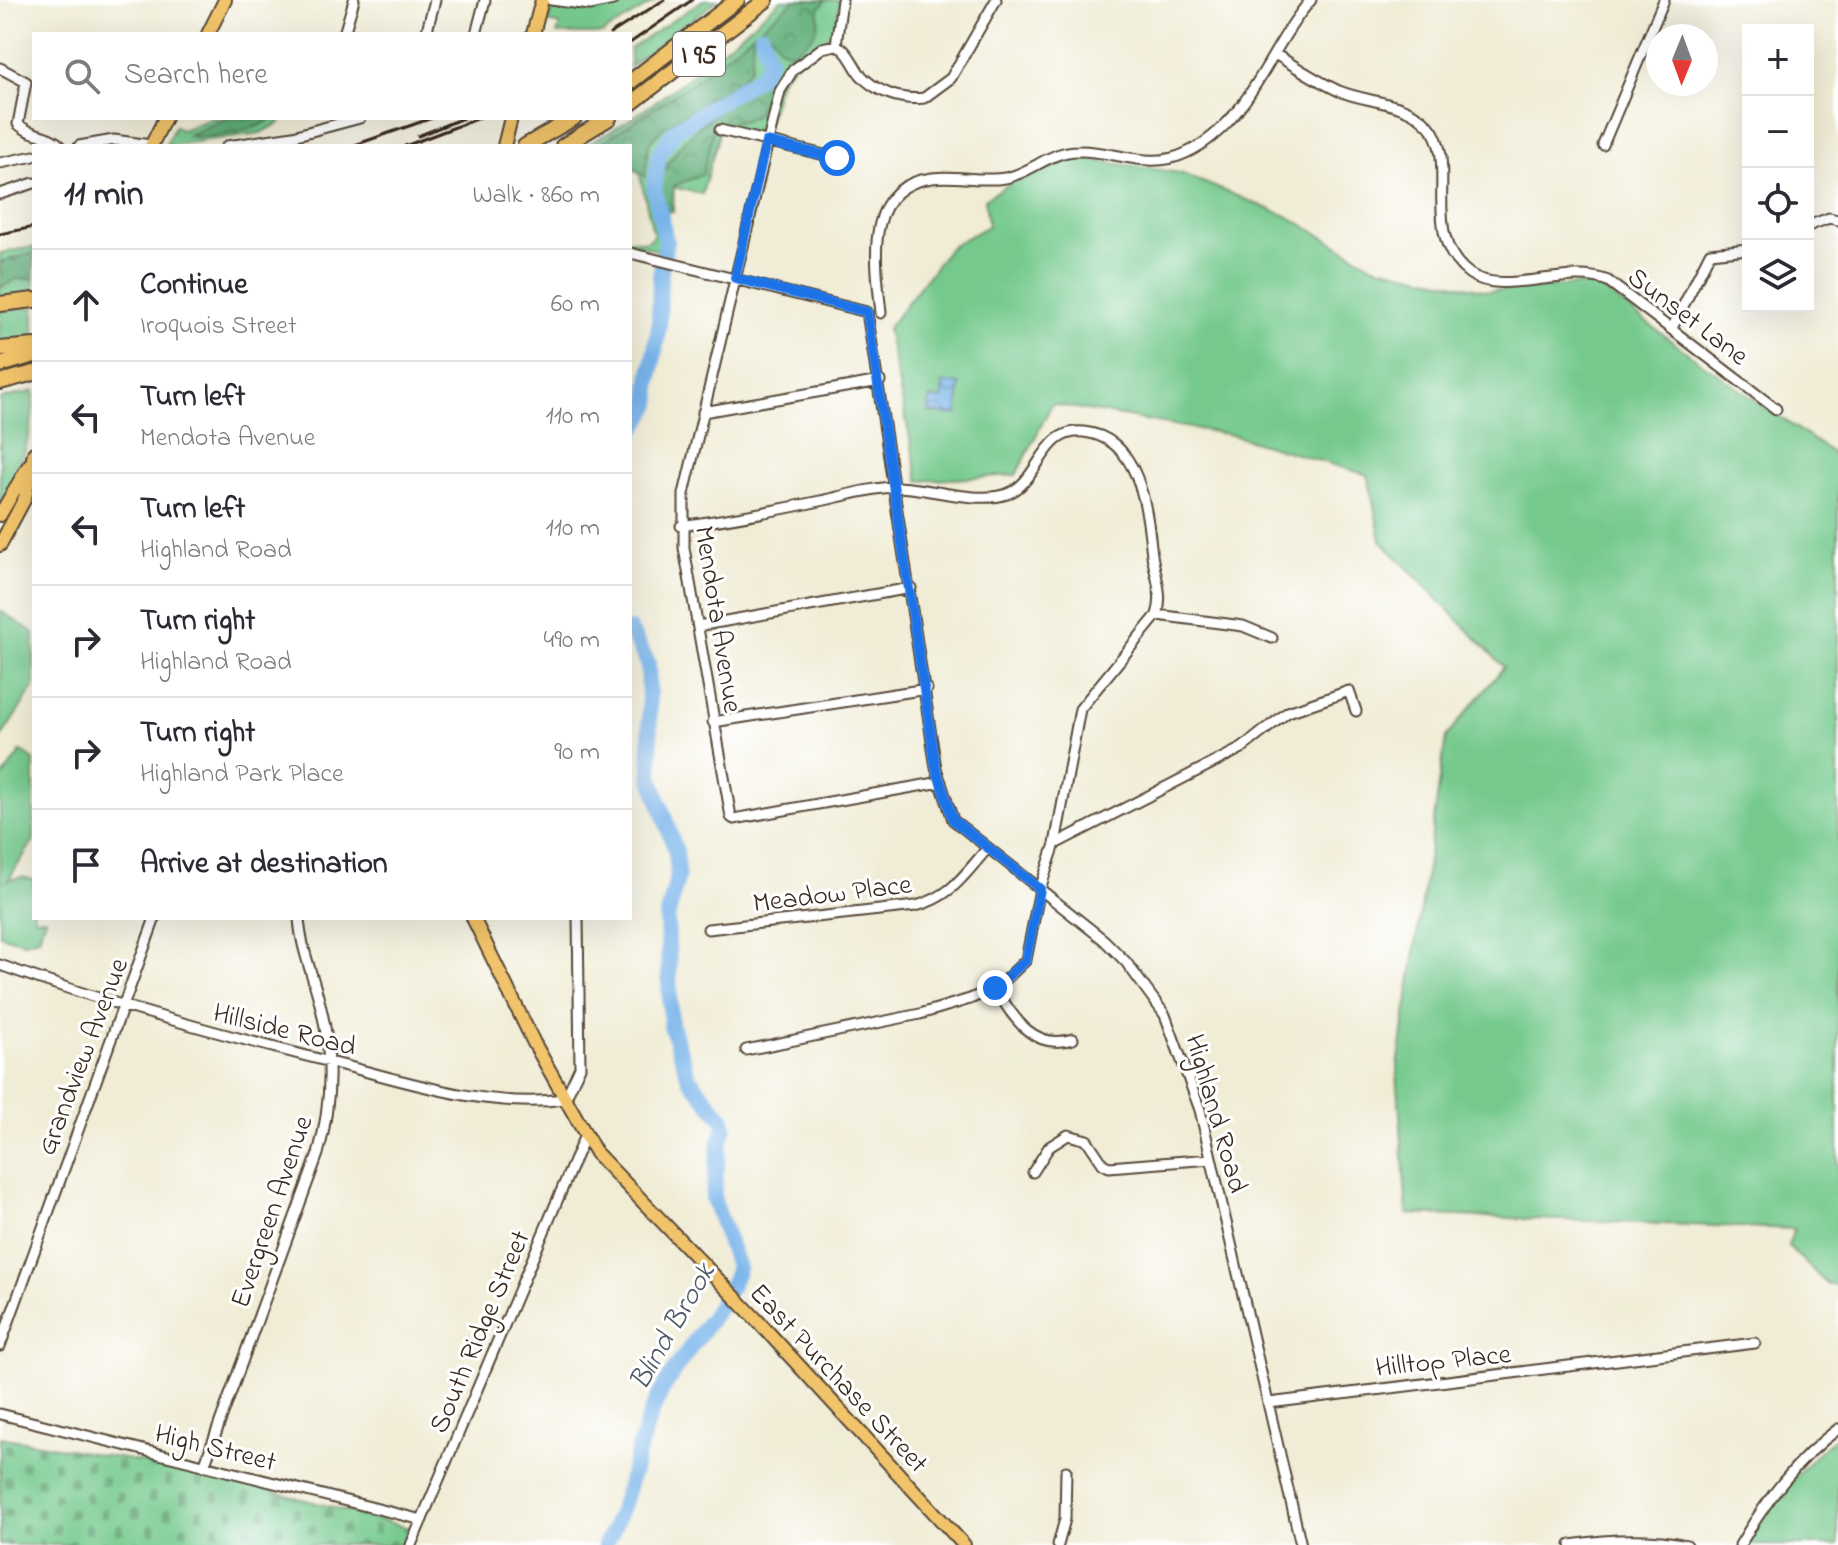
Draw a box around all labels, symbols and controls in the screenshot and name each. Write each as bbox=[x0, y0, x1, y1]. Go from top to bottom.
north arrow bbox=[1646, 24, 1718, 96]
map controls bbox=[1742, 24, 1814, 312]
button: + bbox=[1742, 24, 1814, 96]
search box bbox=[32, 32, 632, 120]
road number: I 95 bbox=[673, 32, 725, 76]
icon: search bbox=[60, 54, 104, 98]
text: Search here bbox=[124, 54, 268, 98]
button: − bbox=[1742, 96, 1814, 168]
route start bbox=[819, 140, 855, 176]
button: locate bbox=[1742, 168, 1814, 240]
text: 11 min bbox=[64, 171, 143, 221]
text: Walk · 860 m bbox=[472, 177, 600, 215]
button: layers bbox=[1742, 240, 1814, 312]
street label: Sunset Lane bbox=[1618, 258, 1757, 377]
text: Continue bbox=[140, 264, 248, 308]
icon: ahead bbox=[64, 283, 108, 327]
text: 60 m bbox=[551, 286, 600, 324]
text: Iroquois Street bbox=[140, 308, 297, 346]
text: Turn left bbox=[140, 376, 245, 420]
icon: left bbox=[64, 395, 108, 439]
text: 110 m bbox=[546, 398, 600, 436]
text: Mendota Avenue bbox=[140, 420, 315, 458]
text: Turn left bbox=[140, 488, 245, 532]
icon: left bbox=[64, 507, 108, 551]
text: 110 m bbox=[546, 510, 600, 548]
street label: Mendota Avenue bbox=[682, 523, 752, 716]
text: Highland Road bbox=[140, 532, 292, 570]
text: Turn right bbox=[140, 600, 255, 644]
icon: right bbox=[64, 619, 108, 663]
text: 490 m bbox=[544, 622, 600, 660]
text: Highland Road bbox=[140, 644, 292, 682]
text: Turn right bbox=[140, 712, 255, 756]
icon: right bbox=[64, 731, 108, 775]
text: 90 m bbox=[554, 734, 600, 772]
text: Highland Park Place bbox=[140, 756, 344, 794]
icon: arrive bbox=[64, 843, 108, 887]
text: Arrive at destination bbox=[140, 843, 388, 887]
street label: Meadow Place bbox=[751, 865, 915, 926]
street label: Grandview Avenue bbox=[28, 952, 141, 1162]
route end bbox=[977, 970, 1013, 1006]
street label: Hillside Road bbox=[208, 994, 360, 1069]
street label: Highland Road bbox=[1172, 1030, 1257, 1198]
street label: Evergreen Avenue bbox=[221, 1110, 326, 1314]
street label: South Ridge Street bbox=[420, 1224, 543, 1440]
water label: Blind Brook bbox=[619, 1254, 729, 1400]
street label: East Purchase Street bbox=[738, 1275, 937, 1484]
street label: Hilltop Place bbox=[1373, 1335, 1514, 1390]
street label: High Street bbox=[150, 1415, 280, 1484]

